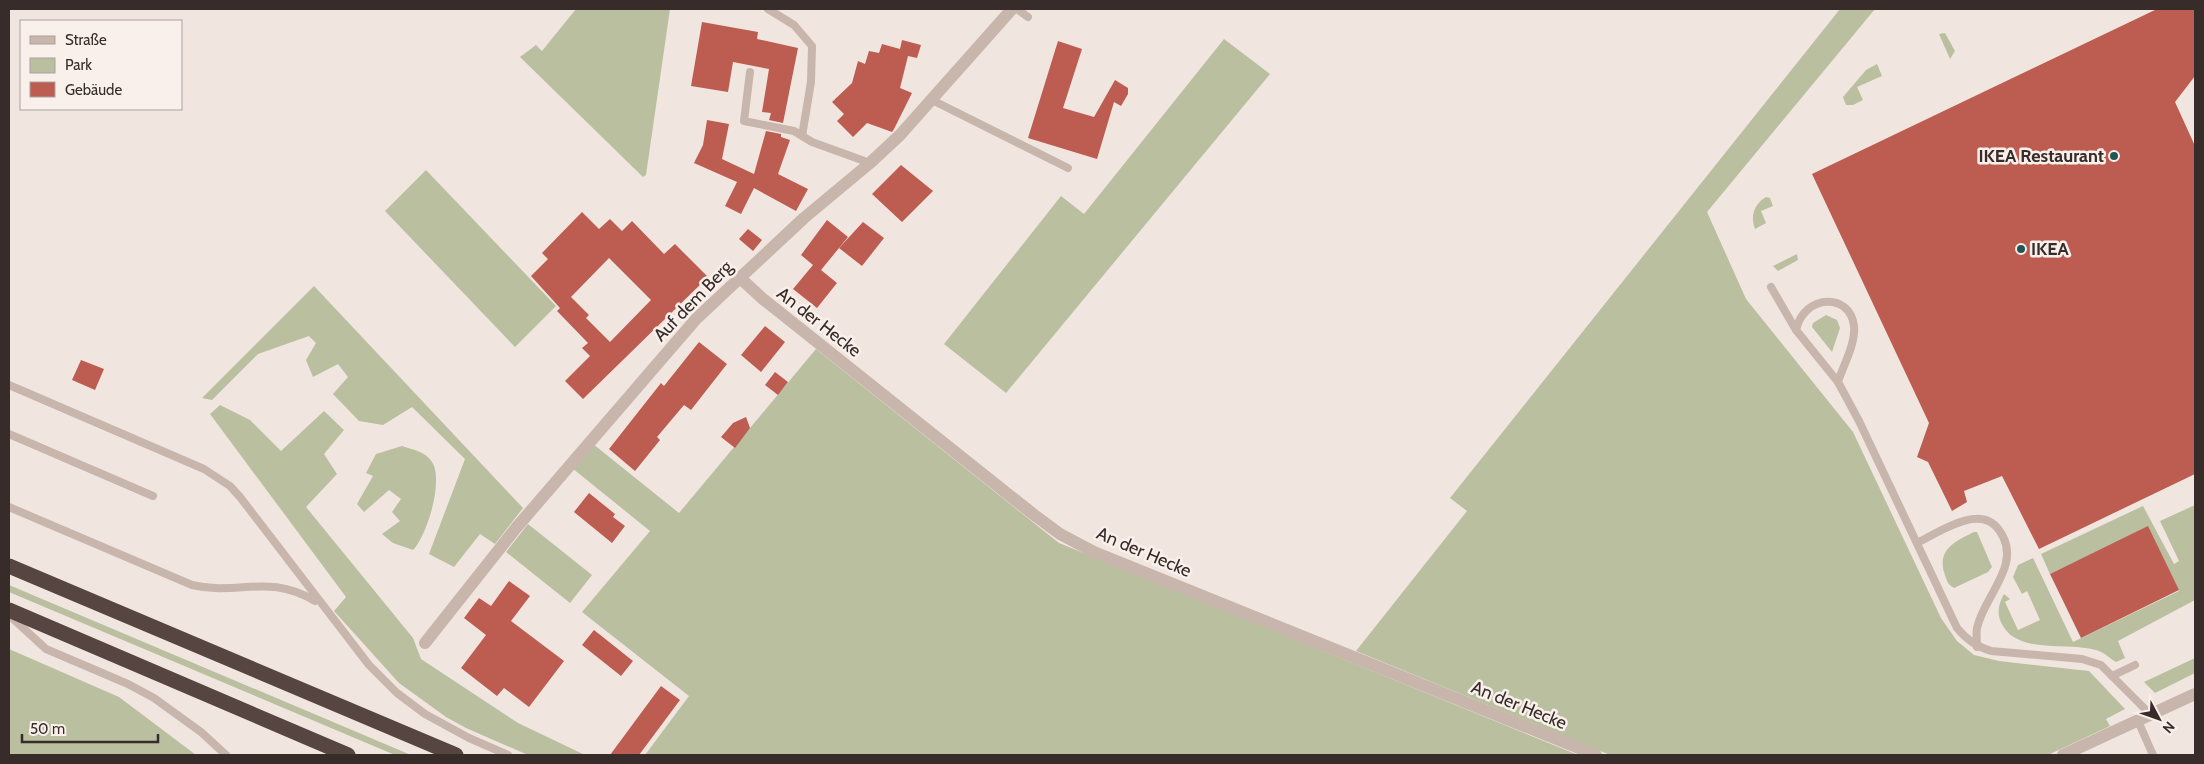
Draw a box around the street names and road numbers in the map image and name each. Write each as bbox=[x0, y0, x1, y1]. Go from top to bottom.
street label: Auf dem Berg bbox=[649, 255, 738, 346]
street label: An der Hecke bbox=[772, 282, 866, 362]
street label: An der Hecke bbox=[1093, 522, 1195, 582]
street label: An der Hecke bbox=[1468, 676, 1570, 734]

